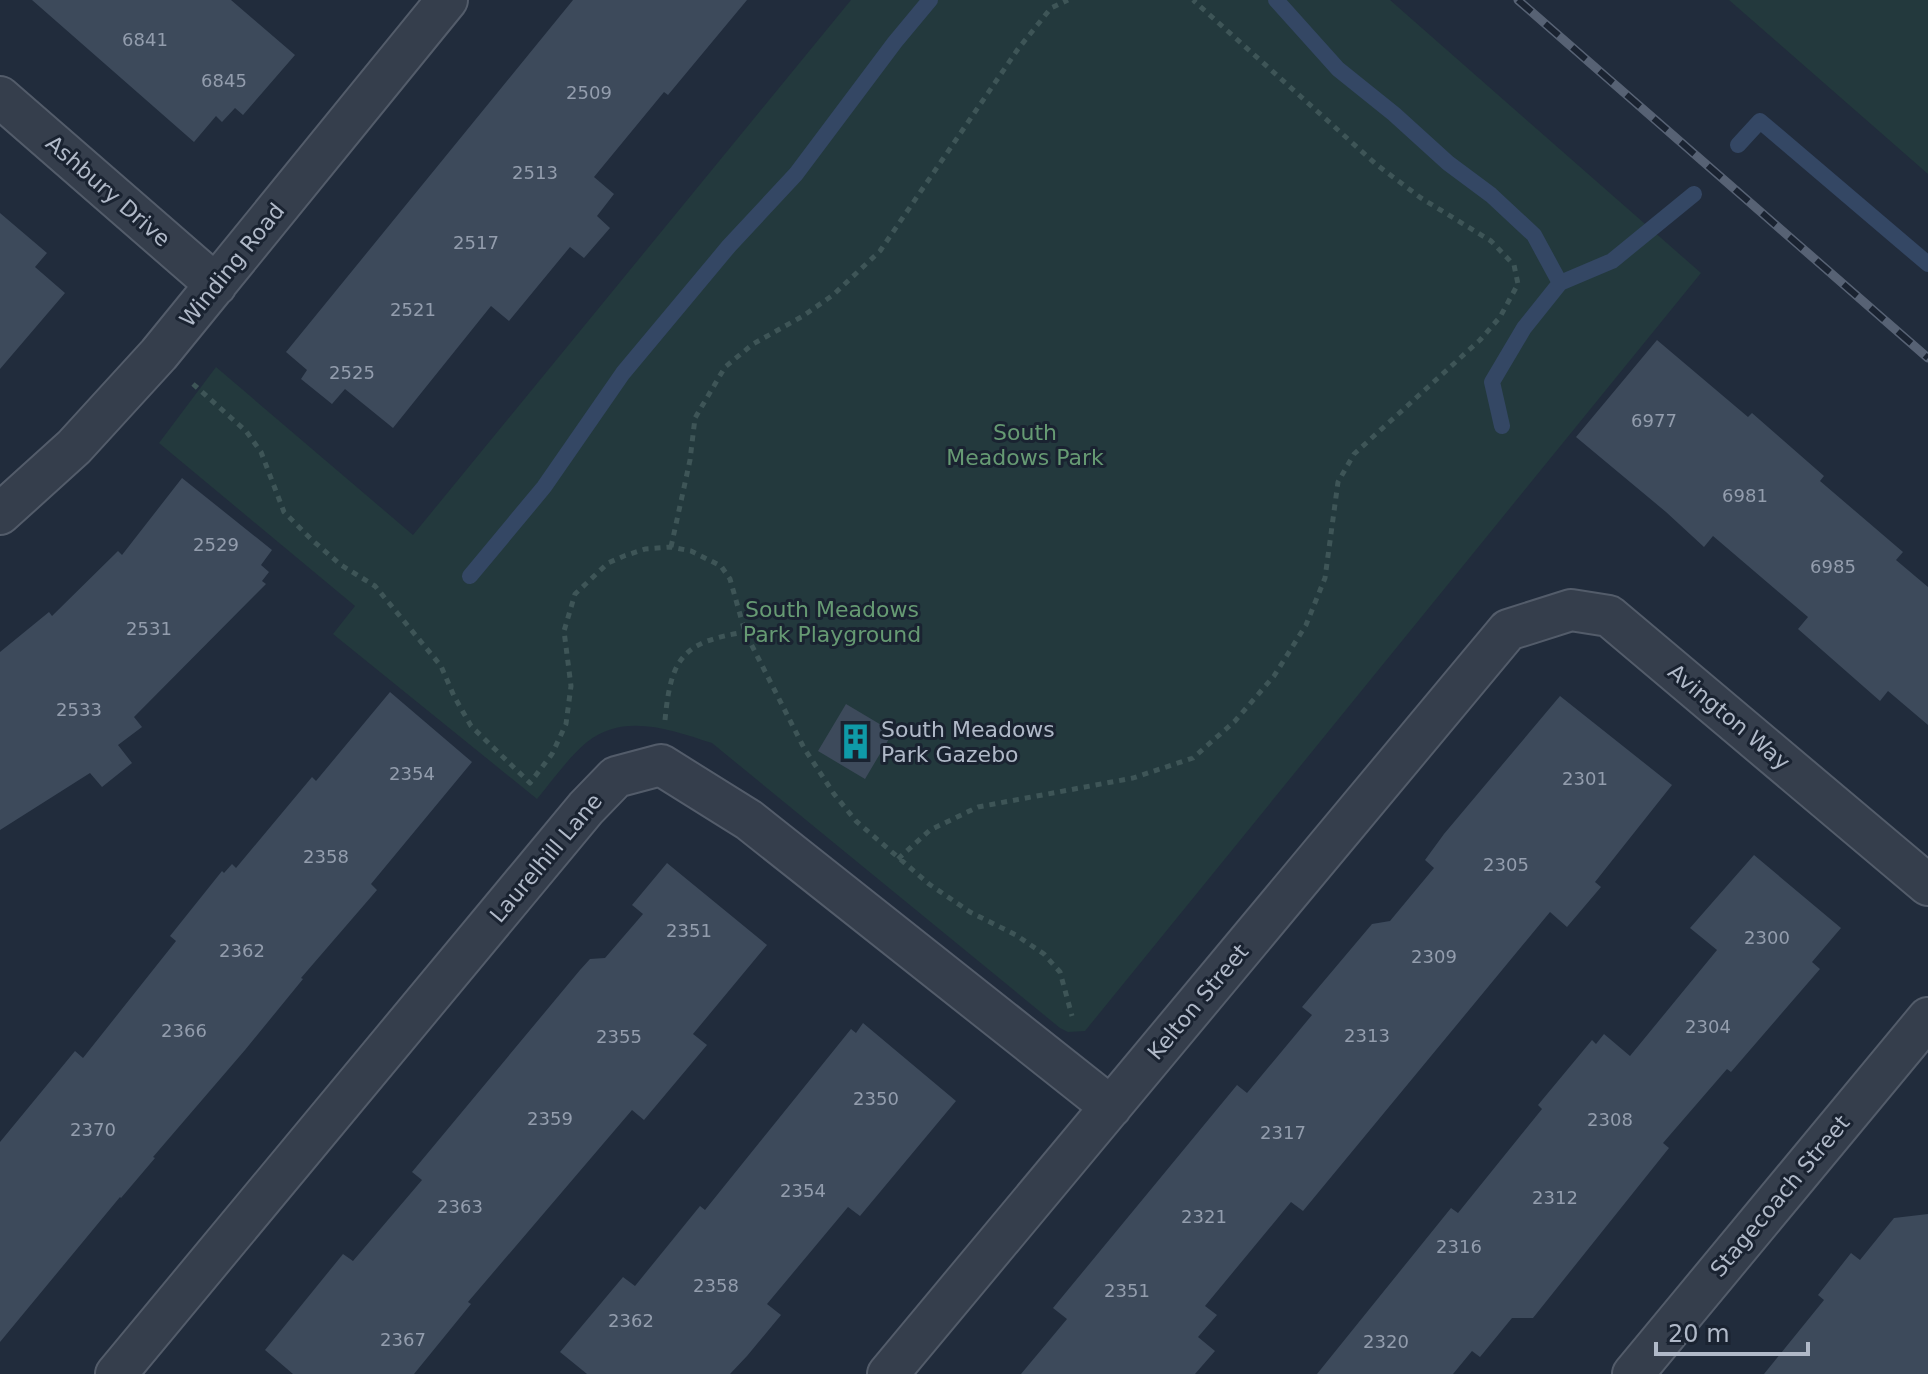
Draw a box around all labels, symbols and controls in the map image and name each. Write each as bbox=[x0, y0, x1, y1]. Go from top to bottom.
house number: 6841 bbox=[122, 29, 168, 50]
house number: 6845 bbox=[201, 70, 247, 91]
house number: 2509 bbox=[566, 82, 612, 103]
street label: Ashbury Drive bbox=[41, 130, 175, 252]
house number: 2513 bbox=[512, 162, 558, 183]
street label: Winding Road bbox=[175, 198, 289, 332]
house number: 2517 bbox=[453, 232, 499, 253]
house number: 2521 bbox=[390, 299, 436, 320]
house number: 2525 bbox=[329, 362, 375, 383]
house number: 6977 bbox=[1631, 410, 1677, 431]
park label: South Meadows Park bbox=[946, 420, 1104, 470]
house number: 6981 bbox=[1722, 485, 1768, 506]
house number: 2529 bbox=[193, 534, 239, 555]
house number: 6985 bbox=[1810, 556, 1856, 577]
park label: South Meadows Park Playground bbox=[743, 597, 921, 647]
house number: 2531 bbox=[126, 618, 172, 639]
street label: Avington Way bbox=[1663, 659, 1795, 775]
house number: 2533 bbox=[56, 699, 102, 720]
place label: South Meadows Park Gazebo bbox=[881, 717, 1055, 767]
building icon: South Meadows Park Gazebo bbox=[836, 723, 874, 761]
house number: 2354 bbox=[389, 763, 435, 784]
house number: 2301 bbox=[1562, 768, 1608, 789]
street label: Laurelhill Lane bbox=[485, 789, 607, 927]
house number: 2358 bbox=[303, 846, 349, 867]
house number: 2305 bbox=[1483, 854, 1529, 875]
house number: 2351 bbox=[666, 920, 712, 941]
house number: 2300 bbox=[1744, 927, 1790, 948]
street label: Kelton Street bbox=[1143, 939, 1254, 1065]
house number: 2362 bbox=[219, 940, 265, 961]
house number: 2309 bbox=[1411, 946, 1457, 967]
house number: 2304 bbox=[1685, 1016, 1731, 1037]
house number: 2366 bbox=[161, 1020, 207, 1041]
house number: 2313 bbox=[1344, 1025, 1390, 1046]
house number: 2355 bbox=[596, 1026, 642, 1047]
house number: 2350 bbox=[853, 1088, 899, 1109]
house number: 2359 bbox=[527, 1108, 573, 1129]
house number: 2308 bbox=[1587, 1109, 1633, 1130]
street label: Stagecoach Street bbox=[1705, 1110, 1855, 1282]
house number: 2370 bbox=[70, 1119, 116, 1140]
house number: 2317 bbox=[1260, 1122, 1306, 1143]
house number: 2354 bbox=[780, 1180, 826, 1201]
house number: 2312 bbox=[1532, 1187, 1578, 1208]
house number: 2363 bbox=[437, 1196, 483, 1217]
house number: 2321 bbox=[1181, 1206, 1227, 1227]
house number: 2316 bbox=[1436, 1236, 1482, 1257]
house number: 2358 bbox=[693, 1275, 739, 1296]
house number: 2351 bbox=[1104, 1280, 1150, 1301]
scale bar bbox=[1656, 1306, 1808, 1356]
house number: 2362 bbox=[608, 1310, 654, 1331]
text: 20 m bbox=[1668, 1320, 1730, 1348]
house number: 2367 bbox=[380, 1329, 426, 1350]
house number: 2320 bbox=[1363, 1331, 1409, 1352]

